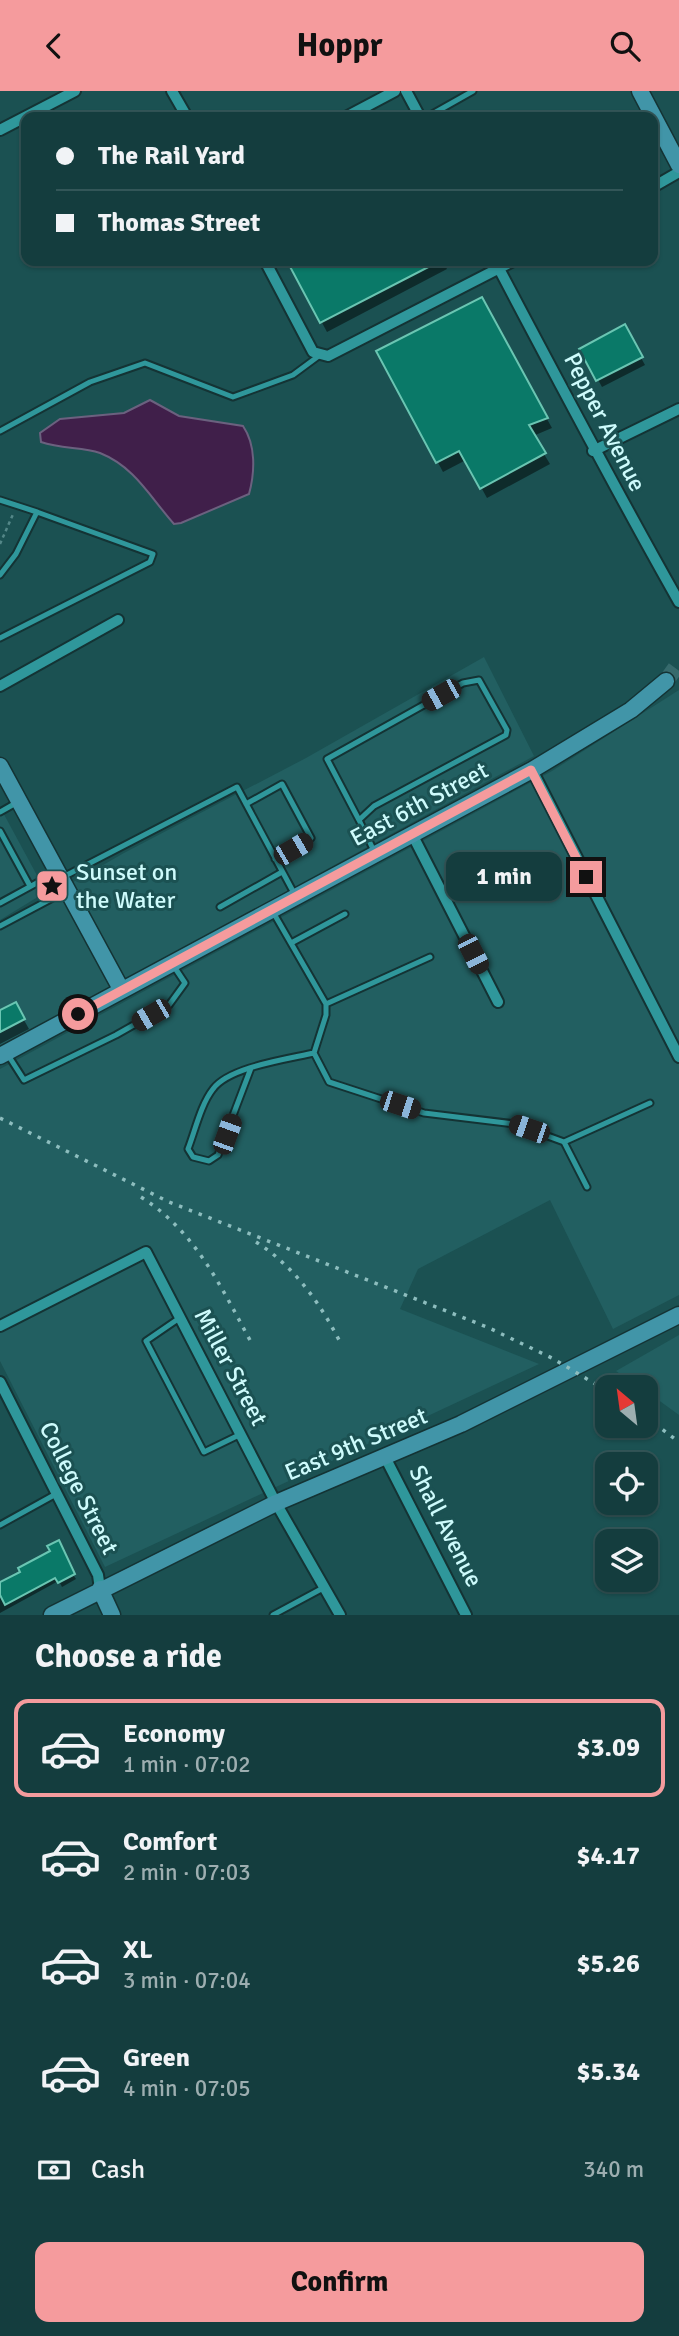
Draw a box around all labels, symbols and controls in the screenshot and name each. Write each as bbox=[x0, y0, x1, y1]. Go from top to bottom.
text: Hoppr bbox=[297, 26, 382, 65]
icon: back bbox=[35, 27, 73, 65]
icon: search bbox=[606, 27, 644, 65]
text: The Rail Yard bbox=[98, 140, 245, 172]
text: Thomas Street bbox=[98, 207, 260, 239]
street label: Pepper Avenue bbox=[557, 348, 653, 496]
car bbox=[418, 676, 465, 714]
street label: East 6th Street bbox=[345, 755, 493, 853]
car bbox=[270, 829, 317, 869]
callout: 1 min bbox=[446, 853, 562, 901]
place label: Sunset on the Water bbox=[76, 857, 177, 915]
route end bbox=[570, 861, 602, 893]
text: 1 min bbox=[476, 862, 532, 891]
place icon: Sunset on the Water bbox=[33, 867, 71, 905]
car bbox=[455, 931, 492, 977]
car bbox=[128, 995, 175, 1035]
route start bbox=[62, 998, 94, 1030]
car bbox=[377, 1089, 424, 1121]
car bbox=[210, 1111, 245, 1157]
car bbox=[506, 1112, 553, 1146]
street label: Miller Street bbox=[188, 1303, 274, 1431]
north arrow bbox=[595, 1375, 658, 1439]
map controls bbox=[595, 1375, 658, 1592]
street label: East 9th Street bbox=[280, 1400, 432, 1488]
street label: College Street bbox=[33, 1417, 125, 1559]
button: locate bbox=[595, 1452, 658, 1515]
street label: Shall Avenue bbox=[402, 1460, 490, 1592]
button: layers bbox=[595, 1529, 658, 1592]
text: Choose a ride bbox=[35, 1637, 222, 1676]
icon: car bbox=[39, 1717, 102, 1780]
text: Economy bbox=[123, 1718, 225, 1750]
text: $3.09 bbox=[576, 1732, 640, 1764]
text: 1 min · 07:02 bbox=[123, 1750, 251, 1779]
icon: car bbox=[39, 1825, 102, 1888]
text: Comfort bbox=[123, 1826, 217, 1858]
text: $4.17 bbox=[576, 1840, 640, 1872]
text: 2 min · 07:03 bbox=[123, 1858, 251, 1887]
icon: car bbox=[39, 1933, 102, 1996]
text: XL bbox=[123, 1934, 153, 1966]
text: $5.26 bbox=[576, 1948, 640, 1980]
text: 3 min · 07:04 bbox=[123, 1966, 251, 1995]
icon: car bbox=[39, 2041, 102, 2104]
text: Green bbox=[123, 2042, 190, 2074]
text: $5.34 bbox=[576, 2056, 640, 2088]
text: 4 min · 07:05 bbox=[123, 2074, 251, 2103]
icon: cash bbox=[35, 2151, 73, 2189]
text: Cash bbox=[91, 2154, 145, 2186]
text: 340 m bbox=[583, 2155, 644, 2184]
button: Confirm bbox=[35, 2242, 644, 2322]

